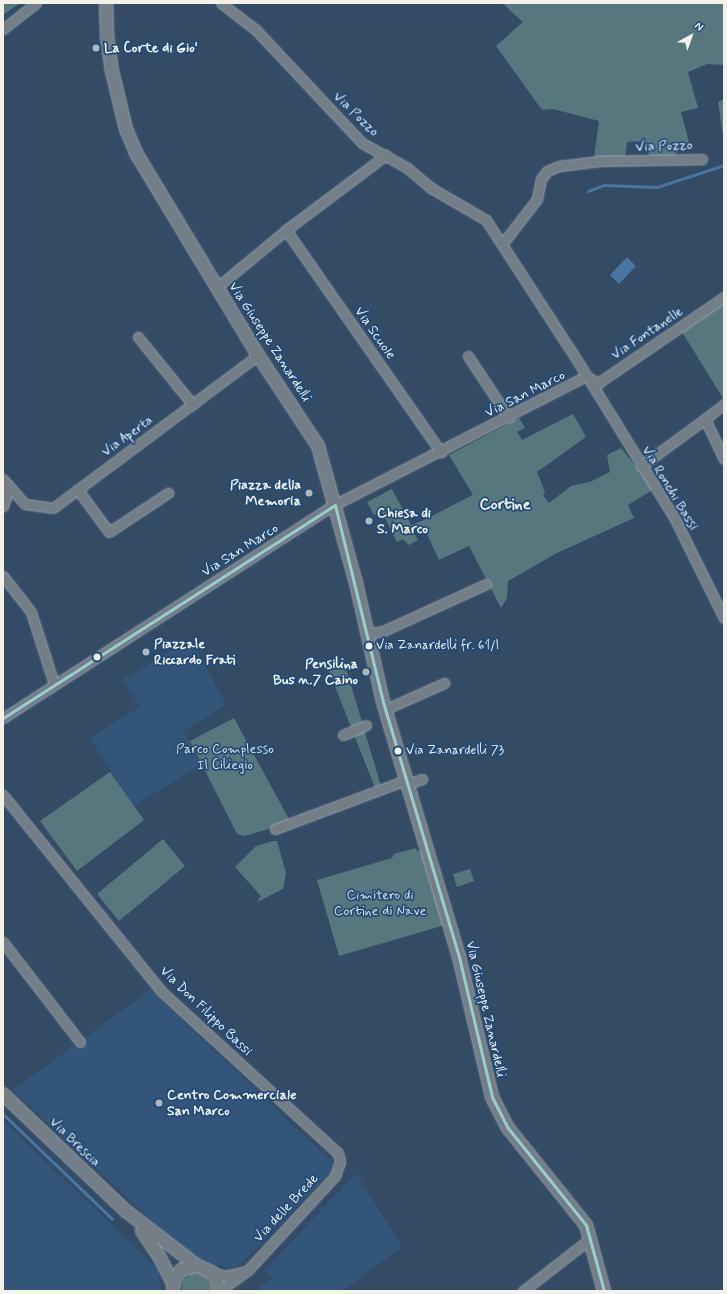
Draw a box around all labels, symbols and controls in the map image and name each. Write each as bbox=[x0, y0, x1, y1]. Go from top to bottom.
north arrow bbox=[671, 16, 711, 56]
text: N bbox=[691, 19, 706, 35]
place label: La Corte di Gio' bbox=[104, 40, 197, 56]
marker: La Corte di Gio' bbox=[91, 43, 101, 53]
street label: Via Pozzo bbox=[330, 89, 382, 139]
street label: Via Pozzo bbox=[636, 137, 692, 155]
street label: Via Giuseppe Zanardelli bbox=[225, 280, 315, 404]
street label: Via Fontanelle bbox=[608, 303, 686, 363]
street label: Via Scuole bbox=[351, 304, 399, 362]
street label: Via San Marco bbox=[483, 367, 567, 421]
street label: Via Aperta bbox=[98, 412, 156, 460]
street label: Via Ronchi Bassi bbox=[638, 442, 702, 534]
place label: Piazza della Memoria bbox=[230, 477, 301, 510]
marker: Piazza della Memoria bbox=[304, 488, 314, 498]
district label: Cortine bbox=[479, 495, 531, 515]
place label: Chiesa di S. Marco bbox=[377, 505, 431, 538]
marker: Chiesa di S. Marco bbox=[364, 516, 374, 526]
street label: Via San Marco bbox=[199, 520, 281, 580]
place label: Piazzale Riccardo Frati bbox=[154, 636, 234, 668]
place label: Via Zanardelli fr. 61/l bbox=[376, 638, 497, 654]
marker: Via Zanardelli fr. 61/l bbox=[364, 641, 374, 651]
marker: Piazzale Riccardo Frati bbox=[141, 647, 151, 657]
unlabelled marker bbox=[92, 652, 102, 662]
place label: Pensilina Bus n.7 Caino bbox=[277, 656, 358, 688]
marker: Pensilina Bus n.7 Caino bbox=[361, 667, 371, 677]
park label: Parco Complesso Il Ciliegio bbox=[176, 741, 274, 774]
place label: Via Zanardelli 73 bbox=[406, 743, 503, 759]
marker: Via Zanardelli 73 bbox=[393, 746, 403, 756]
park label: Cimitero di Cortine di Nave bbox=[334, 887, 426, 920]
street label: Via Giuseppe Zanardelli bbox=[462, 940, 510, 1078]
street label: Via Don Filippo Bassi bbox=[156, 963, 256, 1059]
place label: Centro Commerciale San Marco bbox=[167, 1087, 296, 1120]
marker: Centro Commerciale San Marco bbox=[154, 1098, 164, 1108]
street label: Via Brescia bbox=[45, 1113, 105, 1171]
street label: Via delle Brede bbox=[250, 1170, 322, 1246]

